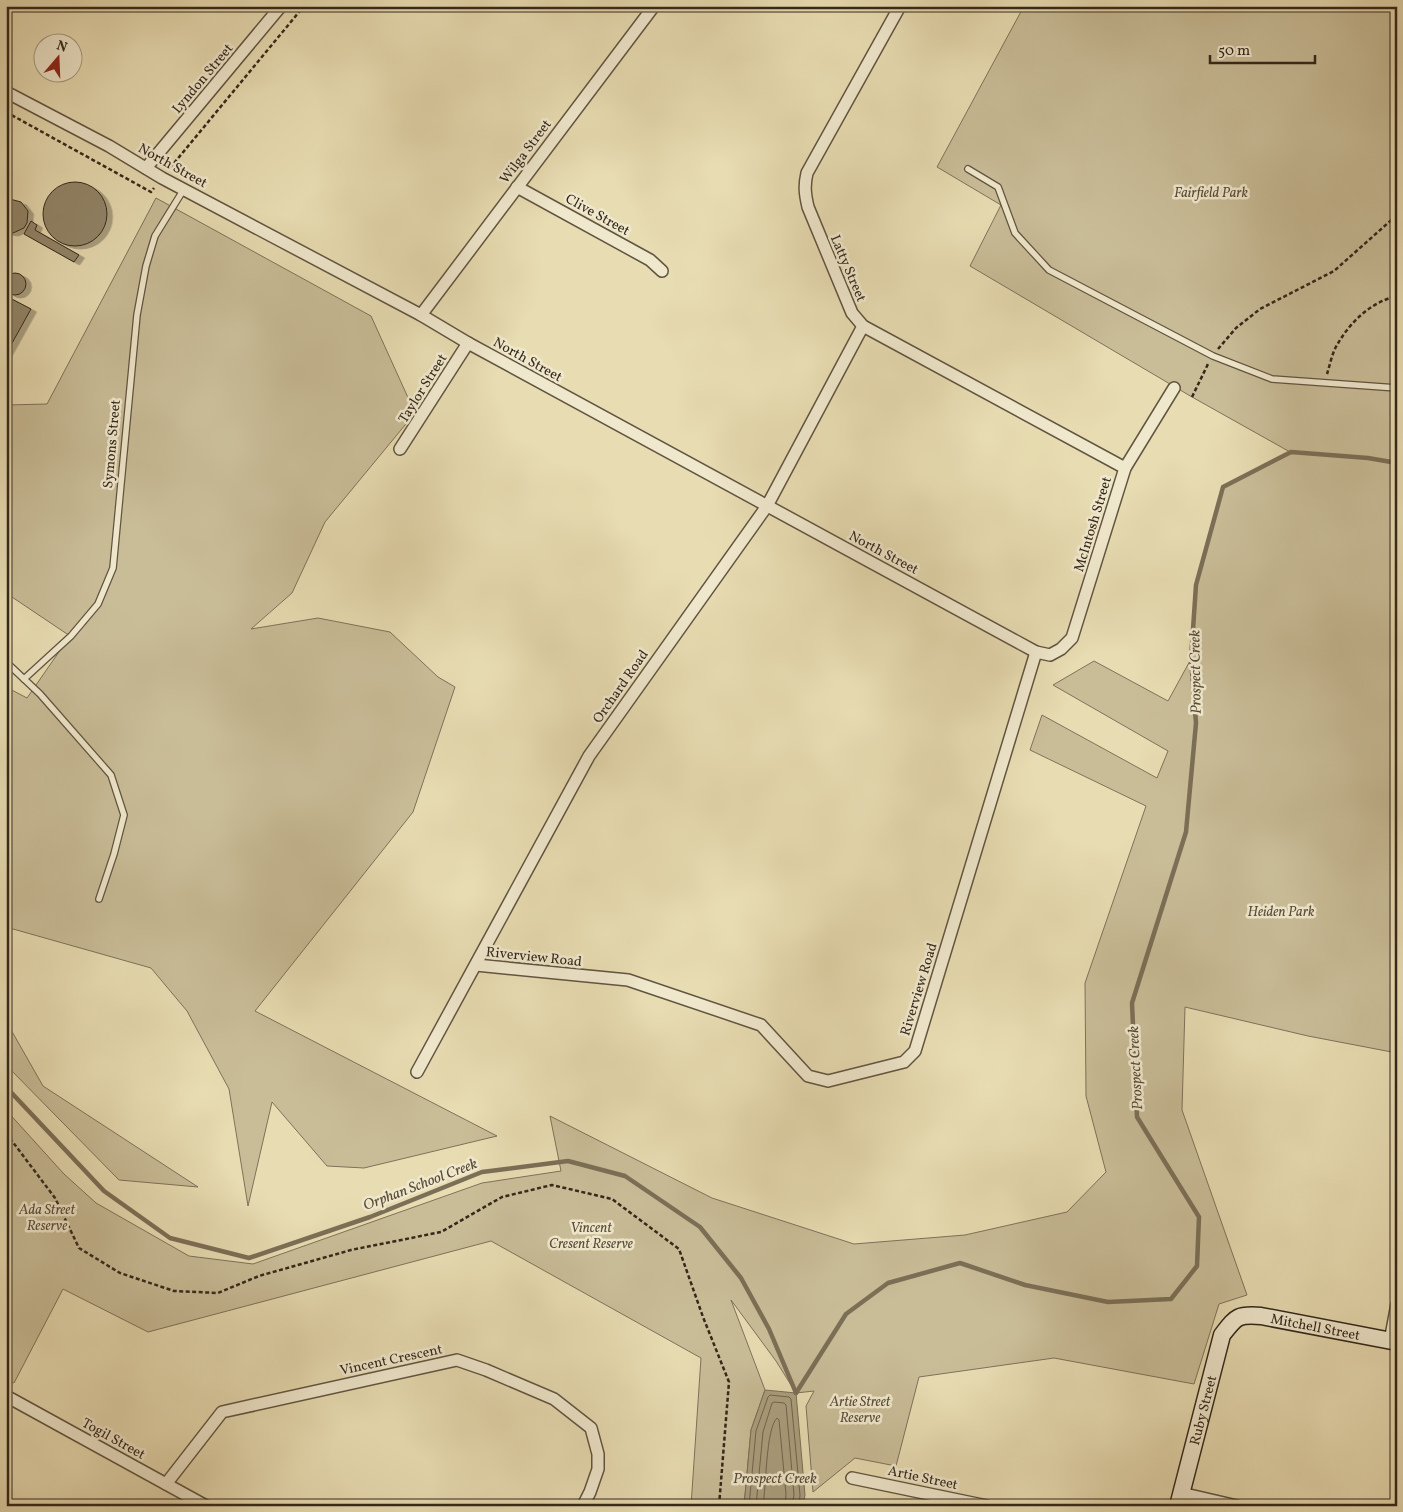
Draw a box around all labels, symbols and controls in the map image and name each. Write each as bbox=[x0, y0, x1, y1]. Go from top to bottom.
north arrow bbox=[32, 32, 82, 82]
scale bar bbox=[1210, 32, 1316, 64]
text: N bbox=[54, 36, 70, 58]
street label: Lyndon Street bbox=[168, 40, 238, 118]
text: 50 m bbox=[1218, 41, 1250, 62]
street label: Wilga Street bbox=[496, 116, 557, 188]
street label: North Street bbox=[134, 139, 210, 193]
park label: Fairfield Park bbox=[1174, 184, 1249, 203]
street label: Clive Street bbox=[562, 190, 633, 241]
street label: Latty Street bbox=[825, 232, 870, 305]
street label: North Street bbox=[489, 333, 565, 387]
street label: Taylor Street bbox=[394, 350, 452, 427]
street label: Symons Street bbox=[99, 399, 126, 489]
street label: McIntosh Street bbox=[1070, 475, 1117, 574]
street label: North Street bbox=[845, 527, 922, 580]
water label: Prospect Creek bbox=[1185, 630, 1208, 714]
street label: Orchard Road bbox=[589, 646, 654, 727]
park label: Heiden Park bbox=[1248, 903, 1315, 922]
street label: Riverview Road bbox=[896, 940, 943, 1038]
street label: Riverview Road bbox=[485, 943, 583, 972]
water label: Prospect Creek bbox=[1124, 1025, 1149, 1110]
water label: Orphan School Creek bbox=[360, 1154, 481, 1217]
park label: Ada Street Reserve bbox=[18, 1201, 75, 1236]
park label: Vincent Cresent Reserve bbox=[549, 1219, 633, 1254]
street label: Mitchell Street bbox=[1269, 1310, 1362, 1346]
street label: Vincent Crescent bbox=[338, 1340, 444, 1381]
street label: Ruby Street bbox=[1186, 1373, 1222, 1448]
park label: Artie Street Reserve bbox=[829, 1393, 891, 1428]
street label: Togil Street bbox=[78, 1414, 148, 1465]
street label: Artie Street bbox=[886, 1462, 959, 1495]
water label: Prospect Creek bbox=[733, 1469, 817, 1490]

